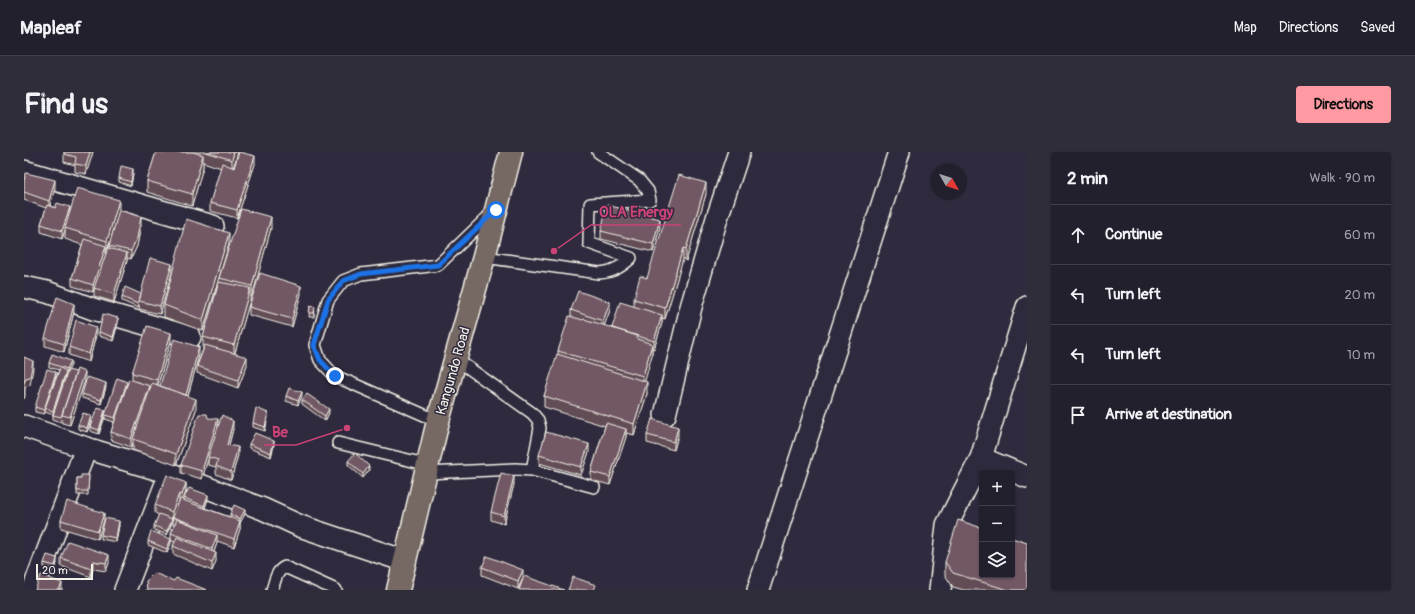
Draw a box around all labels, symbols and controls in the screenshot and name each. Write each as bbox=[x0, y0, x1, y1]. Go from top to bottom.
text: Mapleaf bbox=[20, 16, 82, 40]
text: Map bbox=[1234, 19, 1257, 36]
text: Directions bbox=[1279, 19, 1338, 36]
text: Saved bbox=[1360, 19, 1395, 36]
button: Directions bbox=[1296, 86, 1391, 123]
text: Find us bbox=[24, 87, 108, 122]
north arrow bbox=[931, 164, 967, 200]
text: 2 min bbox=[1067, 168, 1108, 189]
text: Walk · 90 m bbox=[1310, 170, 1375, 186]
callout: OLA Energy bbox=[591, 198, 681, 225]
route start bbox=[487, 201, 505, 219]
text: OLA Energy bbox=[599, 203, 674, 222]
icon: ahead bbox=[1067, 224, 1089, 246]
text: Continue bbox=[1105, 225, 1163, 244]
text: 60 m bbox=[1344, 227, 1375, 243]
icon: left bbox=[1067, 284, 1089, 306]
text: Turn left bbox=[1105, 285, 1161, 304]
text: 20 m bbox=[1344, 287, 1375, 303]
street label: Kangundo Road bbox=[432, 325, 474, 417]
icon: left bbox=[1067, 344, 1089, 366]
text: Turn left bbox=[1105, 345, 1161, 364]
text: 10 m bbox=[1347, 347, 1375, 363]
route end bbox=[326, 367, 344, 385]
icon: arrive bbox=[1067, 404, 1089, 426]
text: Arrive at destination bbox=[1105, 405, 1232, 424]
callout: Be bbox=[264, 418, 296, 445]
text: Be bbox=[272, 423, 289, 442]
map controls bbox=[979, 470, 1015, 578]
button: + bbox=[979, 470, 1015, 506]
button: − bbox=[979, 506, 1015, 542]
button: layers bbox=[979, 542, 1015, 578]
scale bar bbox=[36, 562, 93, 581]
text: 20 m bbox=[42, 564, 68, 577]

